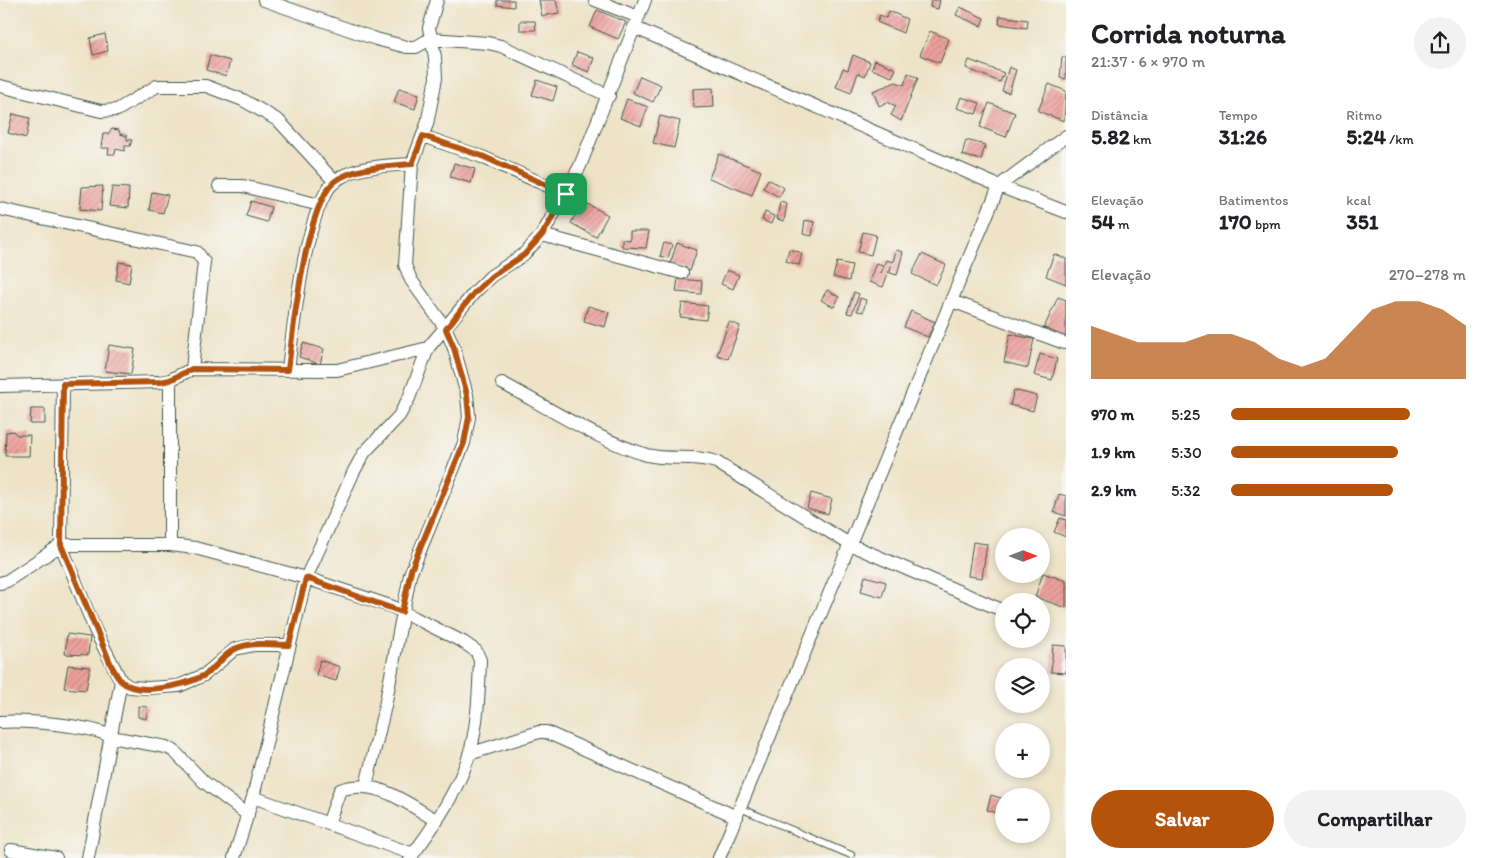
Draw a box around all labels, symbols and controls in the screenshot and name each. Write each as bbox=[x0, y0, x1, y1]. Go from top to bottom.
text: Corrida noturna bbox=[1091, 16, 1286, 50]
button: share bbox=[1414, 17, 1466, 69]
text: 21:37 · 6 × 970 m bbox=[1091, 52, 1205, 71]
text: Distância bbox=[1091, 107, 1148, 124]
text: Tempo bbox=[1219, 107, 1258, 124]
text: Ritmo bbox=[1346, 107, 1382, 124]
text: 5.82 bbox=[1091, 124, 1130, 149]
text: 31:26 bbox=[1219, 124, 1267, 149]
text: 5:24 bbox=[1346, 124, 1386, 149]
text: km bbox=[1130, 131, 1151, 148]
text: /km bbox=[1386, 131, 1414, 148]
pin bbox=[545, 173, 587, 215]
icon: arrive bbox=[552, 180, 580, 208]
text: Elevação bbox=[1091, 192, 1144, 209]
text: Batimentos bbox=[1219, 192, 1288, 209]
text: kcal bbox=[1346, 192, 1371, 209]
text: 54 bbox=[1091, 209, 1115, 234]
text: 170 bbox=[1219, 209, 1252, 234]
text: 351 bbox=[1346, 209, 1379, 234]
text: m bbox=[1115, 216, 1130, 233]
text: bpm bbox=[1252, 216, 1281, 233]
text: Elevação bbox=[1091, 265, 1151, 284]
text: 270–278 m bbox=[1389, 265, 1466, 284]
text: 970 m bbox=[1091, 405, 1134, 424]
text: 5:25 bbox=[1171, 405, 1200, 424]
text: 1.9 km bbox=[1091, 443, 1135, 462]
text: 5:30 bbox=[1171, 443, 1202, 462]
text: 2.9 km bbox=[1091, 481, 1136, 500]
text: 5:32 bbox=[1171, 481, 1200, 500]
north arrow bbox=[995, 528, 1050, 582]
map controls bbox=[995, 528, 1050, 843]
button: locate bbox=[995, 593, 1050, 648]
button: layers bbox=[995, 658, 1050, 713]
button: + bbox=[995, 723, 1050, 778]
button: − bbox=[995, 788, 1050, 843]
button: Salvar bbox=[1091, 790, 1274, 848]
button: Compartilhar bbox=[1284, 790, 1466, 848]

